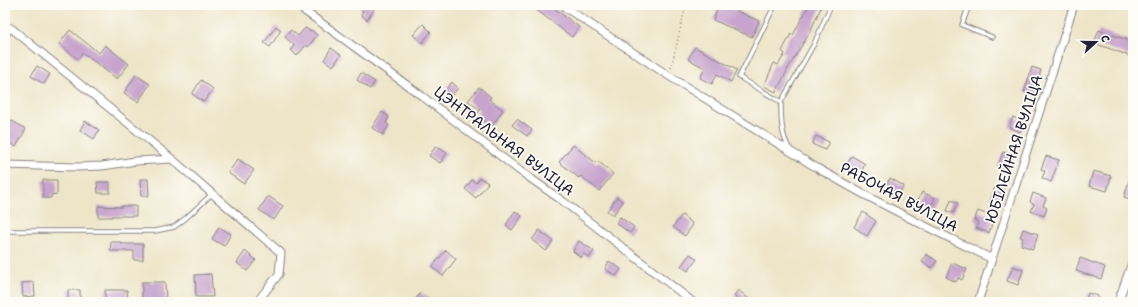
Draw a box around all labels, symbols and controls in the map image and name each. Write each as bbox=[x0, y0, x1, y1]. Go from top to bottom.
north arrow bbox=[1076, 22, 1116, 62]
text: С bbox=[1097, 33, 1113, 45]
street label: ЮБІЛЕЙНАЯ ВУЛІЦА bbox=[980, 72, 1047, 226]
street label: ЦЭНТРАЛЬНАЯ ВУЛІЦА bbox=[430, 82, 578, 200]
street label: РАБОЧАЯ ВУЛІЦА bbox=[837, 157, 961, 237]

